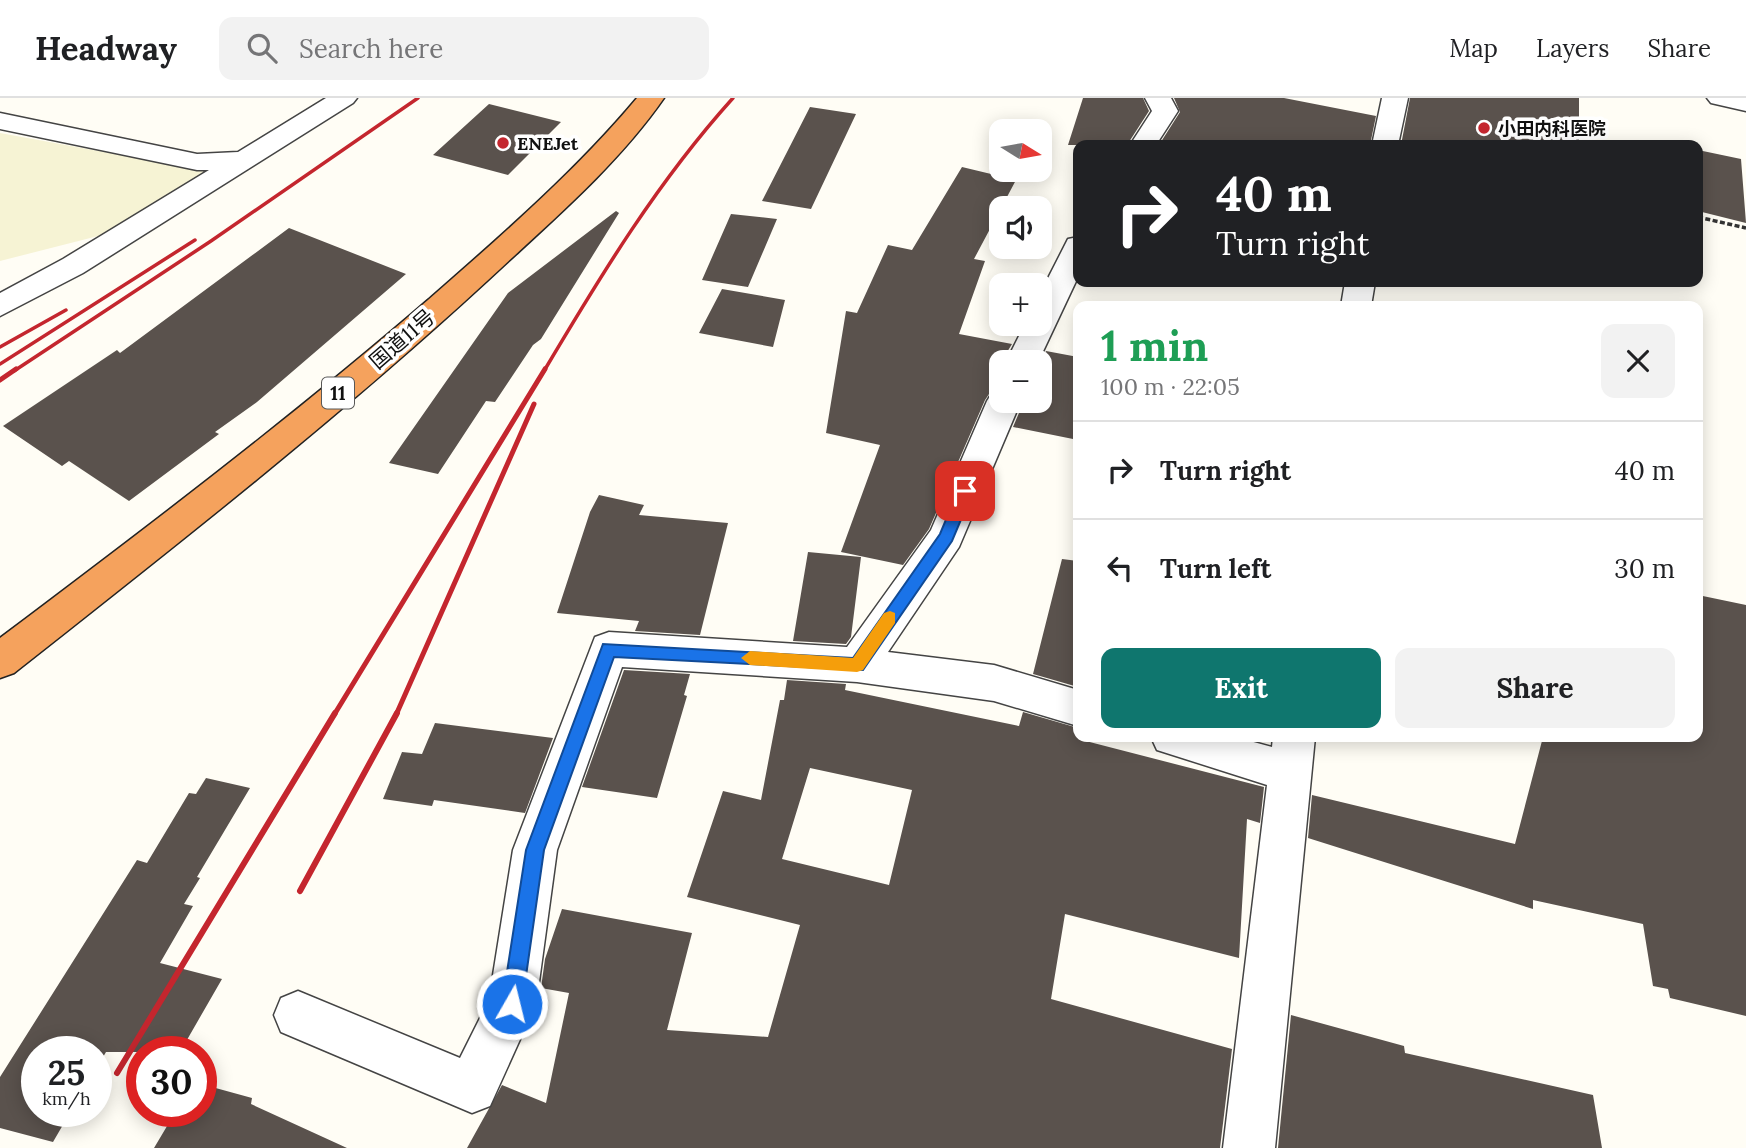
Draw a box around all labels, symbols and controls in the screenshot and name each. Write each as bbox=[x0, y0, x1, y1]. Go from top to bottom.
search box bbox=[219, 17, 709, 80]
text: Headway bbox=[35, 27, 177, 69]
icon: search bbox=[243, 29, 281, 67]
text: Search here bbox=[299, 32, 443, 65]
text: Map bbox=[1449, 33, 1498, 64]
text: Layers bbox=[1536, 33, 1609, 64]
text: Share bbox=[1647, 33, 1711, 64]
place label: 小田内科医院 bbox=[1498, 117, 1606, 140]
north arrow bbox=[989, 119, 1052, 182]
map controls bbox=[989, 119, 1052, 413]
marker: 小田内科医院 bbox=[1476, 120, 1492, 136]
place label: ENEJet bbox=[517, 132, 579, 155]
marker: ENEJet bbox=[495, 135, 511, 151]
text: 40 m bbox=[1216, 162, 1332, 224]
icon: right bbox=[1101, 168, 1192, 259]
button: sound bbox=[989, 196, 1052, 259]
text: Turn right bbox=[1216, 223, 1369, 264]
button: + bbox=[989, 273, 1052, 336]
street label: 国道11号 bbox=[364, 303, 440, 375]
text: 1 min bbox=[1101, 319, 1208, 373]
button: close bbox=[1601, 324, 1675, 398]
button: − bbox=[989, 350, 1052, 413]
text: 100 m · 22:05 bbox=[1101, 372, 1240, 401]
road number: 11 bbox=[322, 378, 354, 408]
icon: right bbox=[1101, 451, 1139, 489]
text: Turn right bbox=[1160, 454, 1291, 487]
text: 40 m bbox=[1615, 454, 1675, 487]
pin bbox=[935, 461, 995, 521]
icon: arrive bbox=[946, 472, 984, 510]
icon: left bbox=[1101, 549, 1139, 587]
text: Turn left bbox=[1160, 552, 1271, 585]
text: 30 m bbox=[1614, 552, 1675, 585]
button: Exit bbox=[1101, 648, 1381, 728]
button: Share bbox=[1395, 648, 1675, 728]
position arrow bbox=[475, 967, 549, 1041]
speed limit sign: 30 bbox=[126, 1036, 217, 1127]
text: 25 bbox=[48, 1050, 85, 1095]
text: km/h bbox=[42, 1087, 91, 1110]

